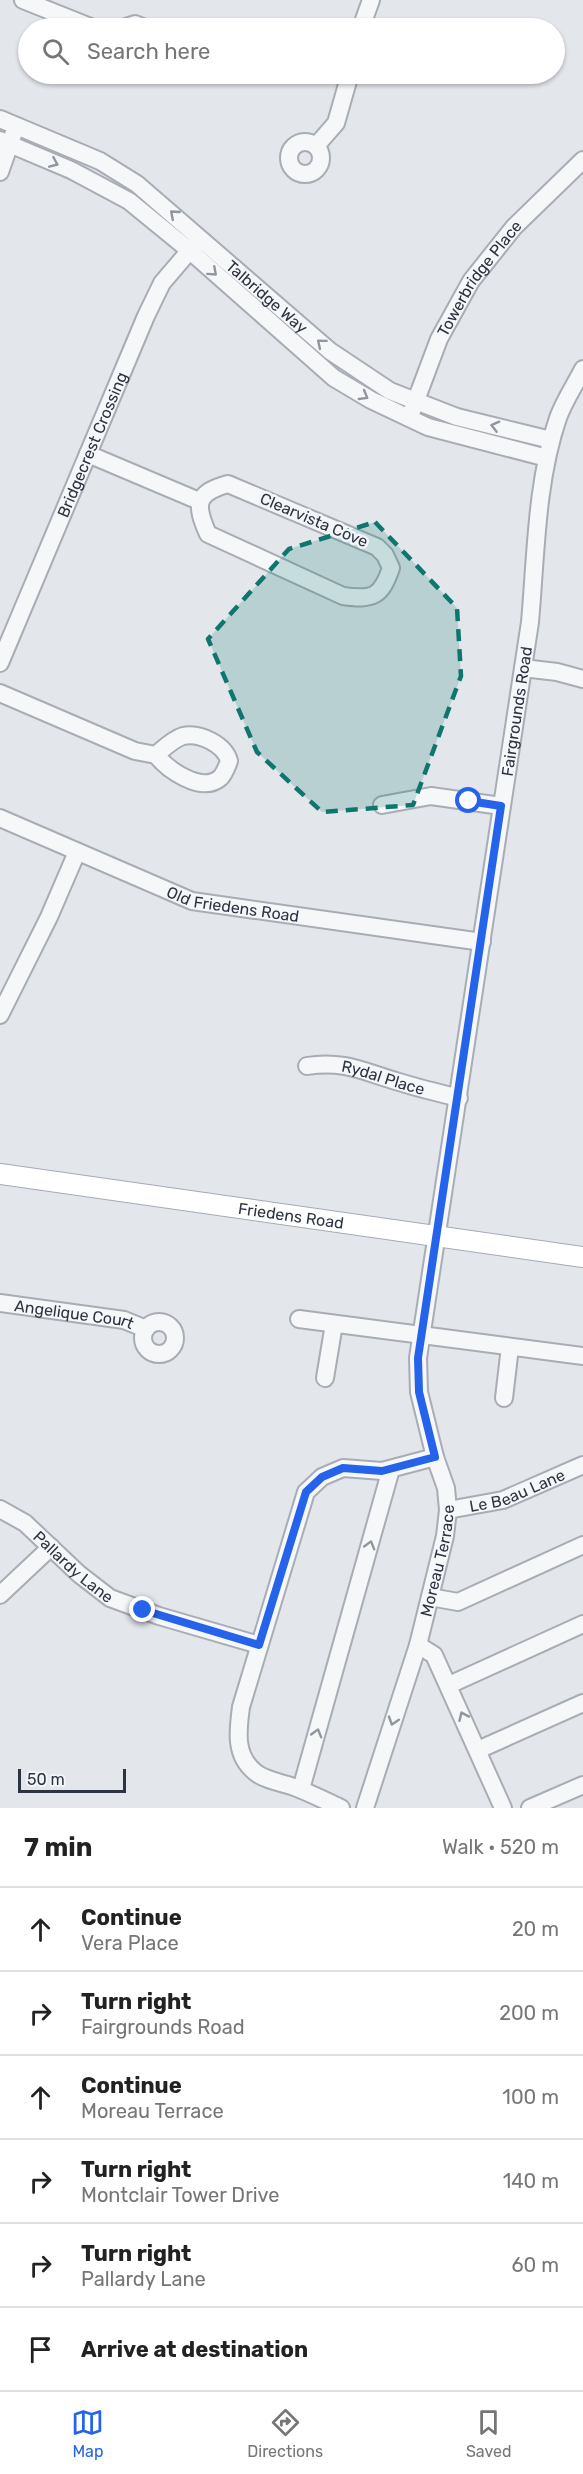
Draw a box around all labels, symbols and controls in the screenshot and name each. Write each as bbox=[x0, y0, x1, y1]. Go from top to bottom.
search box bbox=[18, 18, 565, 84]
icon: search bbox=[39, 35, 72, 68]
text: Search here bbox=[87, 38, 210, 65]
one-way arrow bbox=[47, 156, 58, 168]
one-way arrow bbox=[170, 210, 181, 221]
street label: Towerbridge Place bbox=[433, 216, 525, 339]
street label: Talbridge Way bbox=[222, 256, 312, 337]
one-way arrow bbox=[207, 265, 217, 276]
one-way arrow bbox=[317, 339, 328, 350]
street label: Bridgecrest Crossing bbox=[53, 369, 131, 520]
one-way arrow bbox=[358, 389, 368, 400]
one-way arrow bbox=[490, 420, 500, 433]
street label: Clearvista Cove bbox=[257, 489, 371, 551]
street label: Fairgrounds Road bbox=[497, 645, 536, 778]
route start bbox=[455, 787, 481, 813]
street label: Old Friedens Road bbox=[164, 882, 300, 926]
street label: Rydal Place bbox=[340, 1056, 427, 1098]
street label: Friedens Road bbox=[237, 1199, 345, 1232]
street label: Angelique Court bbox=[13, 1296, 137, 1333]
street label: Le Beau Lane bbox=[468, 1465, 568, 1515]
street label: Moreau Terrace bbox=[416, 1504, 458, 1619]
street label: Pallardy Lane bbox=[30, 1527, 117, 1607]
one-way arrow bbox=[363, 1541, 375, 1551]
route end bbox=[129, 1596, 155, 1622]
one-way arrow bbox=[458, 1711, 470, 1722]
one-way arrow bbox=[388, 1715, 400, 1726]
one-way arrow bbox=[310, 1728, 322, 1739]
scale bar bbox=[18, 1766, 126, 1794]
text: 50 m bbox=[27, 1770, 65, 1789]
text: 7 min bbox=[24, 1832, 92, 1863]
text: Walk · 520 m bbox=[442, 1835, 559, 1859]
text: Continue bbox=[81, 1904, 182, 1931]
icon: ahead bbox=[24, 1913, 57, 1946]
text: 20 m bbox=[512, 1917, 559, 1941]
text: Vera Place bbox=[81, 1931, 179, 1955]
text: Turn right bbox=[81, 1988, 191, 2015]
icon: right bbox=[24, 1997, 57, 2030]
text: 200 m bbox=[499, 2001, 559, 2025]
text: Fairgrounds Road bbox=[81, 2015, 245, 2039]
text: Continue bbox=[81, 2072, 182, 2099]
icon: ahead bbox=[24, 2081, 57, 2114]
text: 100 m bbox=[502, 2085, 559, 2109]
text: Moreau Terrace bbox=[81, 2099, 224, 2123]
text: Turn right bbox=[81, 2156, 191, 2183]
icon: right bbox=[24, 2165, 57, 2198]
text: 140 m bbox=[503, 2169, 559, 2193]
text: Montclair Tower Drive bbox=[81, 2183, 280, 2207]
text: Turn right bbox=[81, 2240, 191, 2267]
icon: right bbox=[24, 2249, 57, 2282]
text: 60 m bbox=[512, 2253, 559, 2277]
text: Pallardy Lane bbox=[81, 2267, 206, 2291]
icon: arrive bbox=[24, 2333, 57, 2366]
text: Arrive at destination bbox=[81, 2336, 308, 2363]
tab: Map bbox=[71, 2406, 104, 2461]
tab: Directions bbox=[247, 2406, 323, 2461]
tab: Saved bbox=[466, 2406, 512, 2461]

